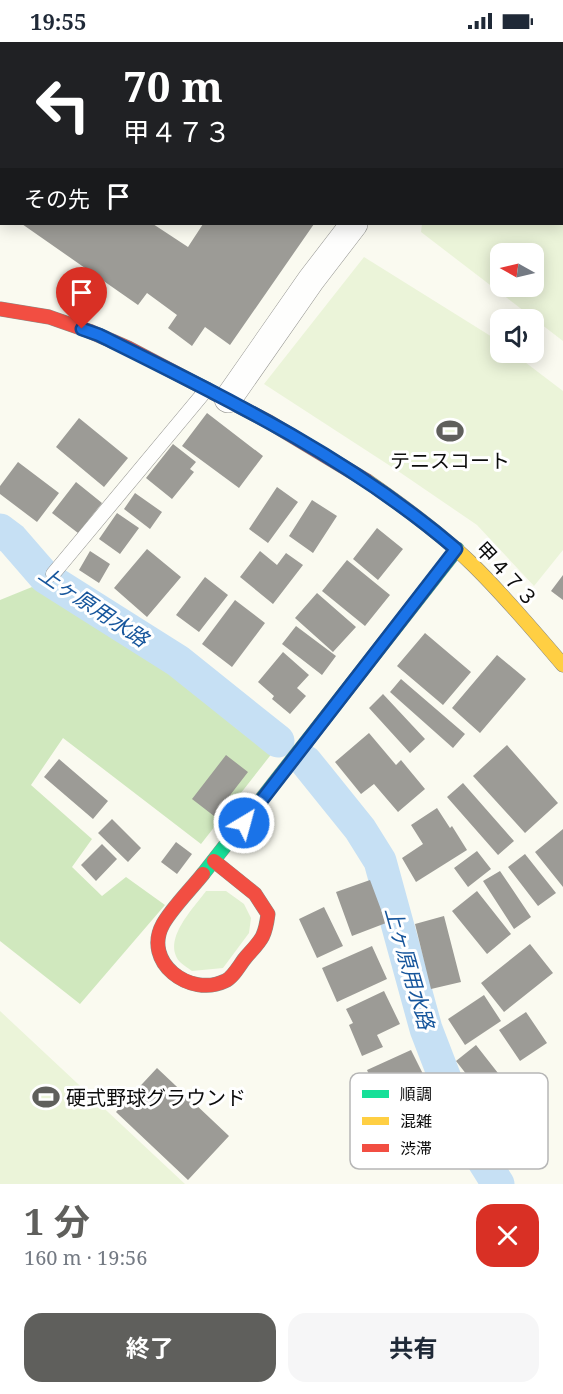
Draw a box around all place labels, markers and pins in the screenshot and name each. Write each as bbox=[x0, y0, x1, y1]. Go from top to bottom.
pin bbox=[56, 267, 107, 329]
sports icon: テニスコート bbox=[435, 416, 465, 446]
place label: テニスコート bbox=[390, 447, 510, 474]
sports icon: 硬式野球グラウンド bbox=[31, 1082, 61, 1112]
place label: 硬式野球グラウンド bbox=[66, 1084, 246, 1111]

